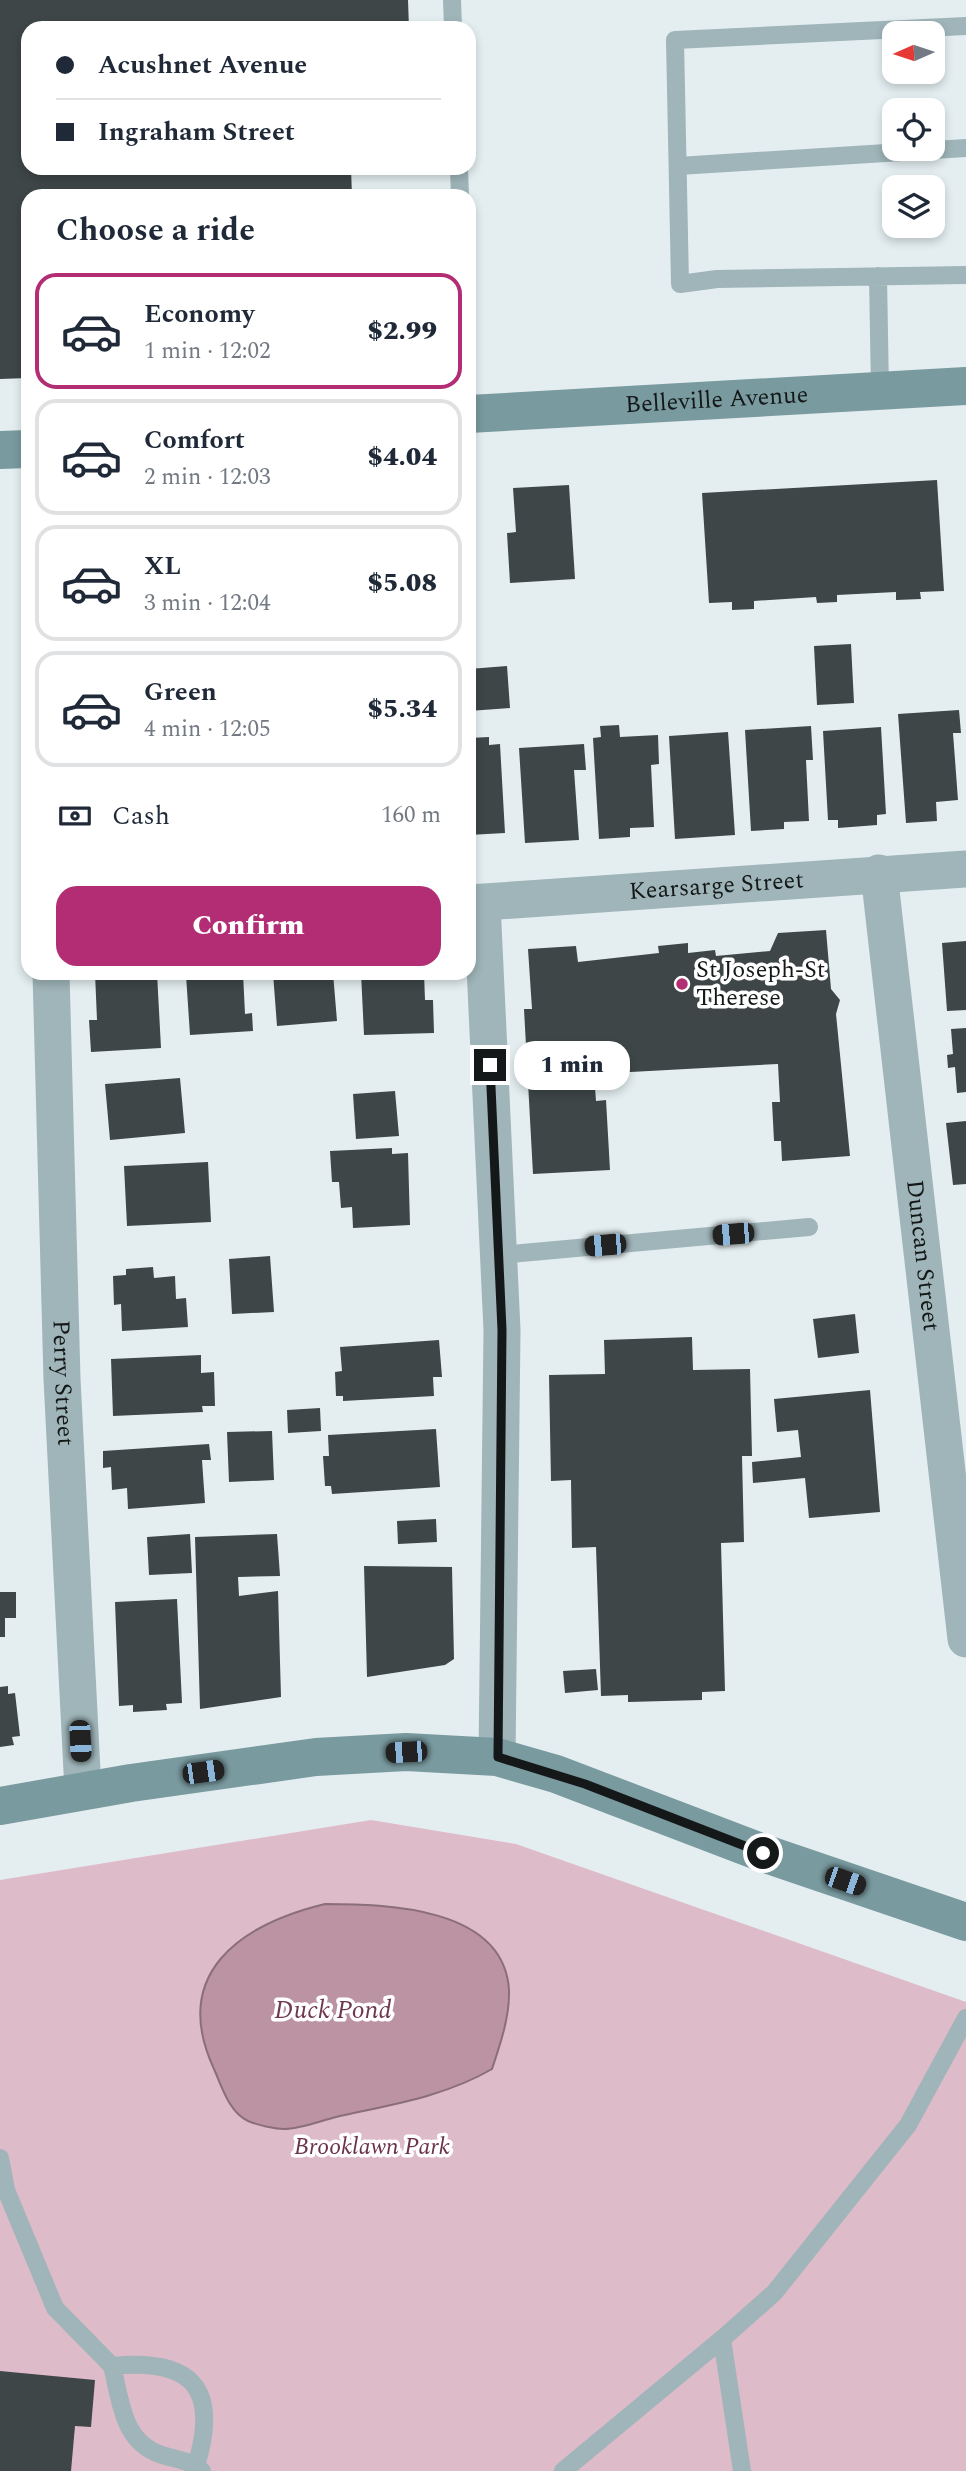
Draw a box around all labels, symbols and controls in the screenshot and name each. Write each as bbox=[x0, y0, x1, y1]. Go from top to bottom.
north arrow bbox=[882, 21, 945, 84]
map controls bbox=[882, 21, 945, 238]
text: Acushnet Avenue bbox=[98, 45, 307, 85]
button: locate bbox=[882, 98, 945, 161]
text: Ingraham Street bbox=[98, 112, 295, 152]
button: layers bbox=[882, 175, 945, 238]
text: Choose a ride bbox=[56, 206, 255, 255]
text: Economy bbox=[144, 294, 254, 334]
icon: car bbox=[60, 300, 123, 363]
text: $2.99 bbox=[367, 311, 437, 351]
text: 1 min · 12:02 bbox=[144, 334, 271, 369]
street label: Belleville Avenue bbox=[624, 377, 809, 423]
text: Comfort bbox=[144, 420, 245, 460]
icon: car bbox=[60, 426, 123, 489]
text: $4.04 bbox=[367, 437, 437, 477]
text: 2 min · 12:03 bbox=[144, 460, 271, 495]
text: XL bbox=[144, 546, 181, 586]
icon: car bbox=[60, 552, 123, 615]
text: $5.08 bbox=[367, 563, 437, 603]
text: 3 min · 12:04 bbox=[144, 586, 271, 621]
text: Green bbox=[144, 672, 217, 712]
icon: car bbox=[60, 678, 123, 741]
text: $5.34 bbox=[367, 689, 437, 729]
text: 4 min · 12:05 bbox=[144, 712, 271, 747]
text: Cash bbox=[112, 796, 170, 836]
icon: cash bbox=[56, 797, 94, 835]
text: 160 m bbox=[381, 798, 441, 833]
street label: Kearsarge Street bbox=[628, 862, 805, 910]
button: Confirm bbox=[56, 886, 441, 966]
place label: St Joseph-St Therese bbox=[696, 952, 825, 1016]
marker: St Joseph-St Therese bbox=[674, 976, 690, 992]
callout: 1 min bbox=[514, 1040, 630, 1090]
text: 1 min bbox=[540, 1048, 604, 1083]
route end bbox=[474, 1049, 506, 1081]
street label: Duncan Street bbox=[896, 1178, 949, 1333]
car bbox=[712, 1222, 755, 1246]
car bbox=[584, 1233, 627, 1257]
street label: Perry Street bbox=[42, 1319, 83, 1447]
car bbox=[69, 1719, 92, 1763]
car bbox=[385, 1740, 428, 1764]
car bbox=[181, 1759, 226, 1785]
route start bbox=[747, 1837, 779, 1869]
car bbox=[822, 1864, 869, 1898]
water label: Duck Pond bbox=[274, 1990, 392, 2030]
park label: Brooklawn Park bbox=[294, 2129, 450, 2165]

